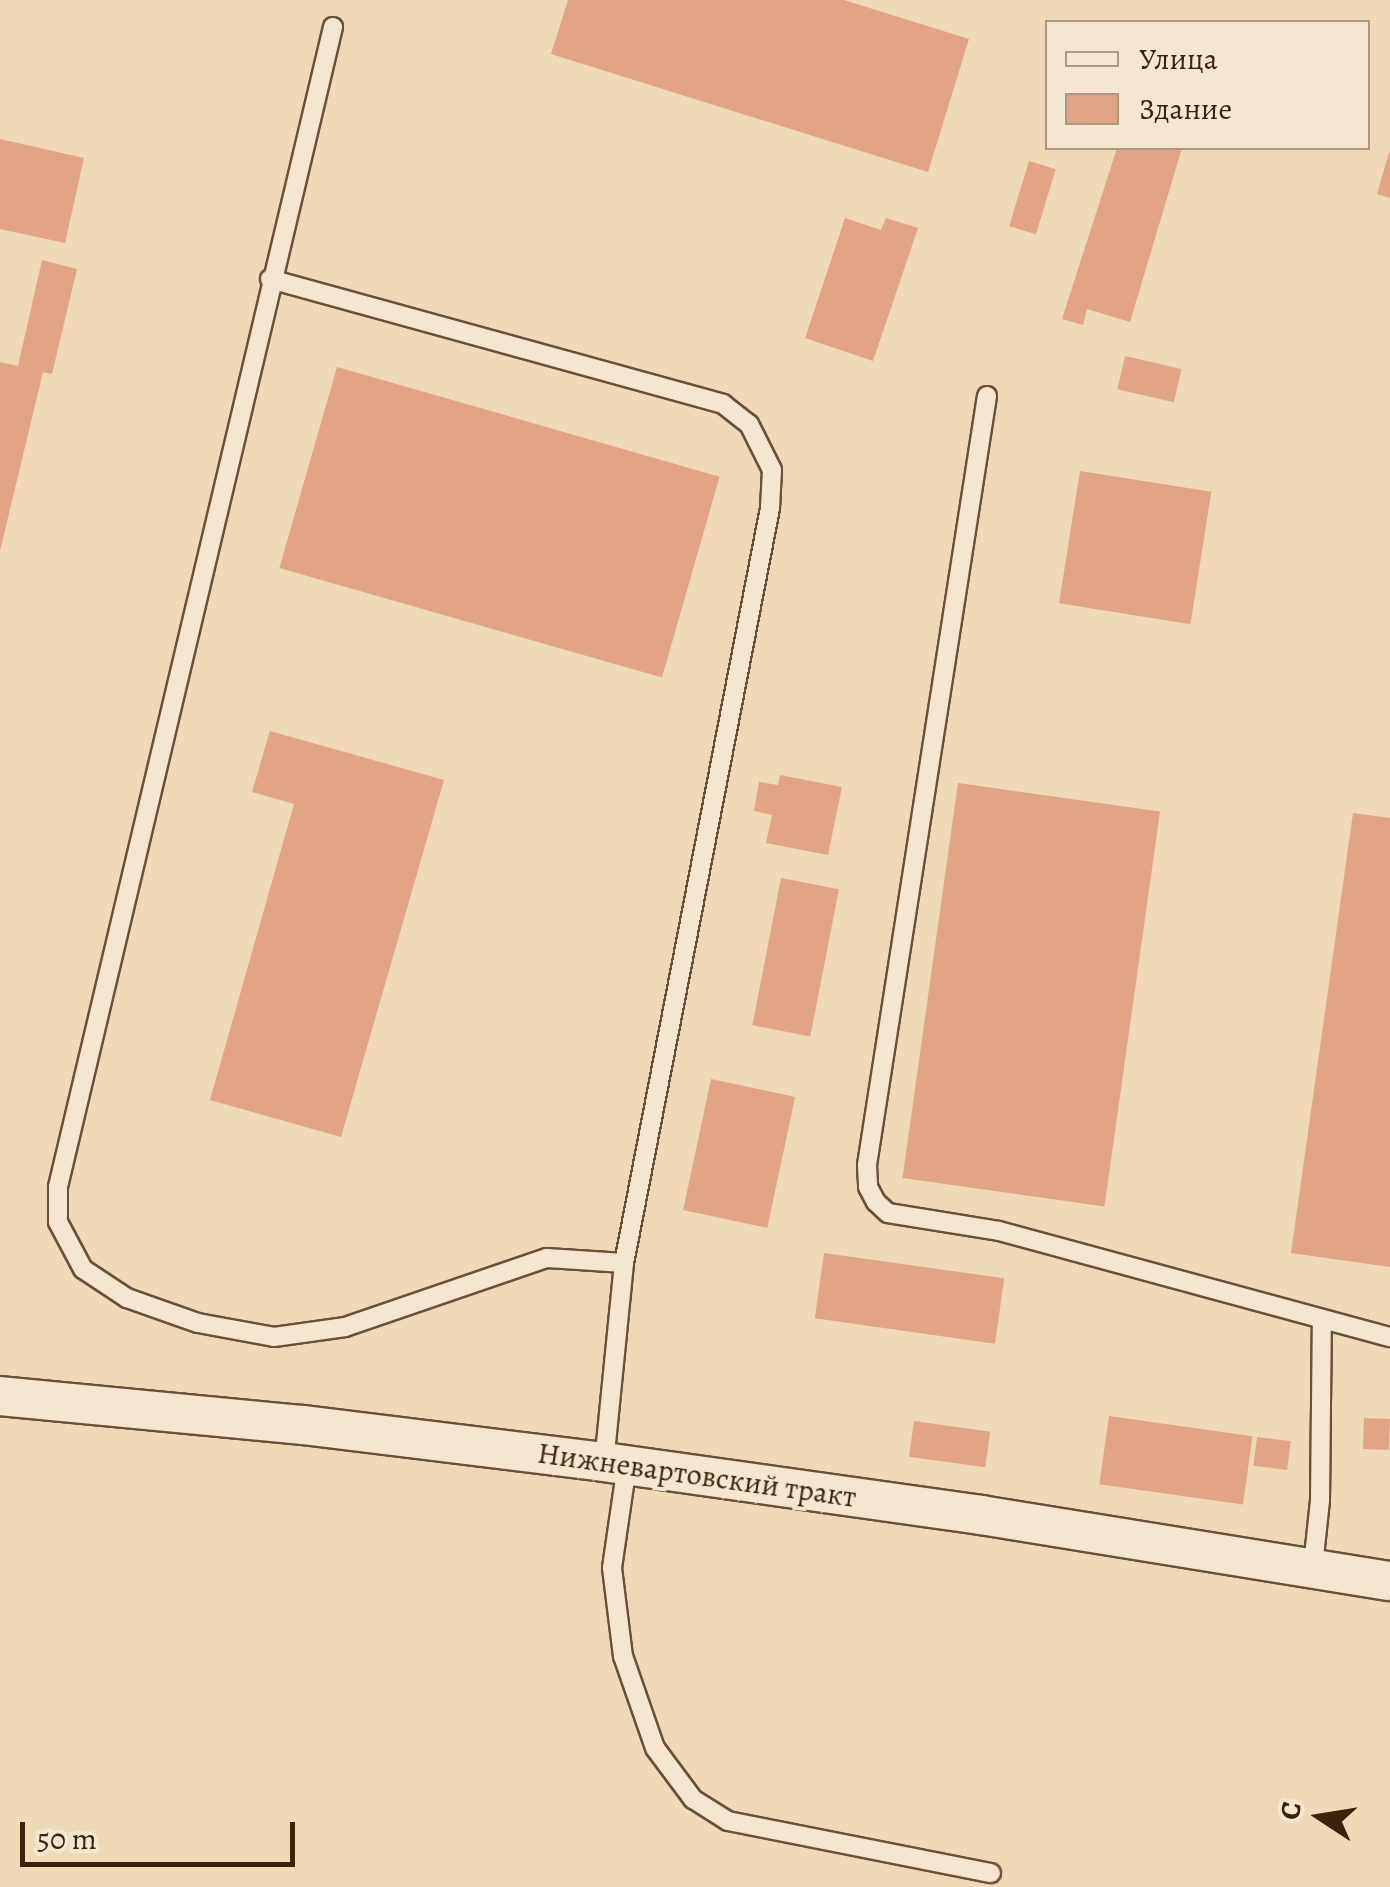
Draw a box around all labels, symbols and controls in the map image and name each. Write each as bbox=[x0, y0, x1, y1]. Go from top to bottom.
legend bbox=[1045, 20, 1370, 150]
text: Улица bbox=[1139, 39, 1218, 79]
text: Здание bbox=[1139, 89, 1232, 129]
street label: Нижневартовский тракт bbox=[535, 1435, 859, 1515]
north arrow bbox=[1270, 1767, 1370, 1867]
text: С bbox=[1270, 1798, 1311, 1823]
scale bar bbox=[25, 1802, 300, 1864]
text: 50 m bbox=[37, 1819, 97, 1859]

